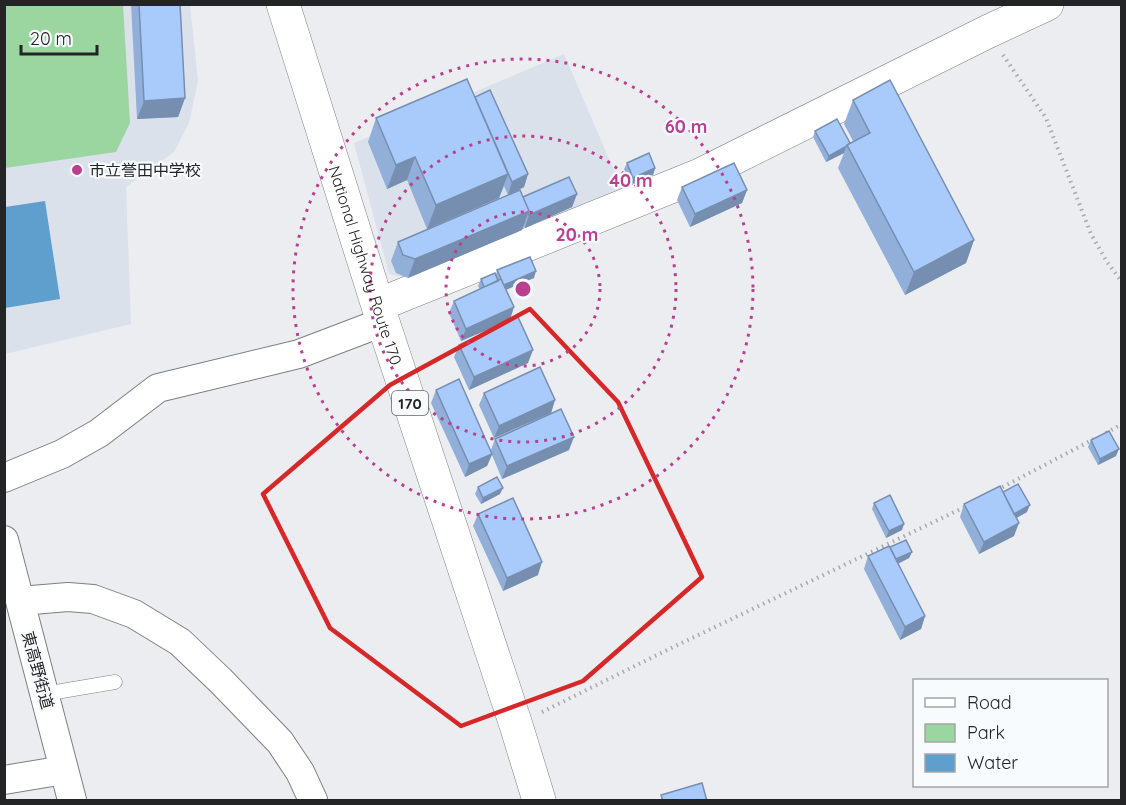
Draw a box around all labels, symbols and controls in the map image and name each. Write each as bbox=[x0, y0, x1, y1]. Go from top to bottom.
scale bar bbox=[21, 18, 98, 56]
text: 20 m bbox=[30, 27, 72, 50]
text: 60 m bbox=[665, 115, 707, 138]
place label: 市立誉田中学校 bbox=[89, 160, 201, 180]
marker: 市立誉田中学校 bbox=[70, 163, 84, 177]
street label: National Highway Route 170 bbox=[324, 163, 407, 368]
text: 40 m bbox=[609, 169, 653, 192]
text: 20 m bbox=[556, 223, 598, 246]
centre of rings bbox=[513, 279, 533, 299]
road number: 170 bbox=[392, 391, 428, 415]
street label: 東高野街道 bbox=[18, 629, 58, 711]
legend bbox=[913, 679, 1108, 787]
text: Road bbox=[967, 691, 1012, 714]
text: Park bbox=[967, 721, 1005, 744]
text: Water bbox=[967, 751, 1018, 774]

